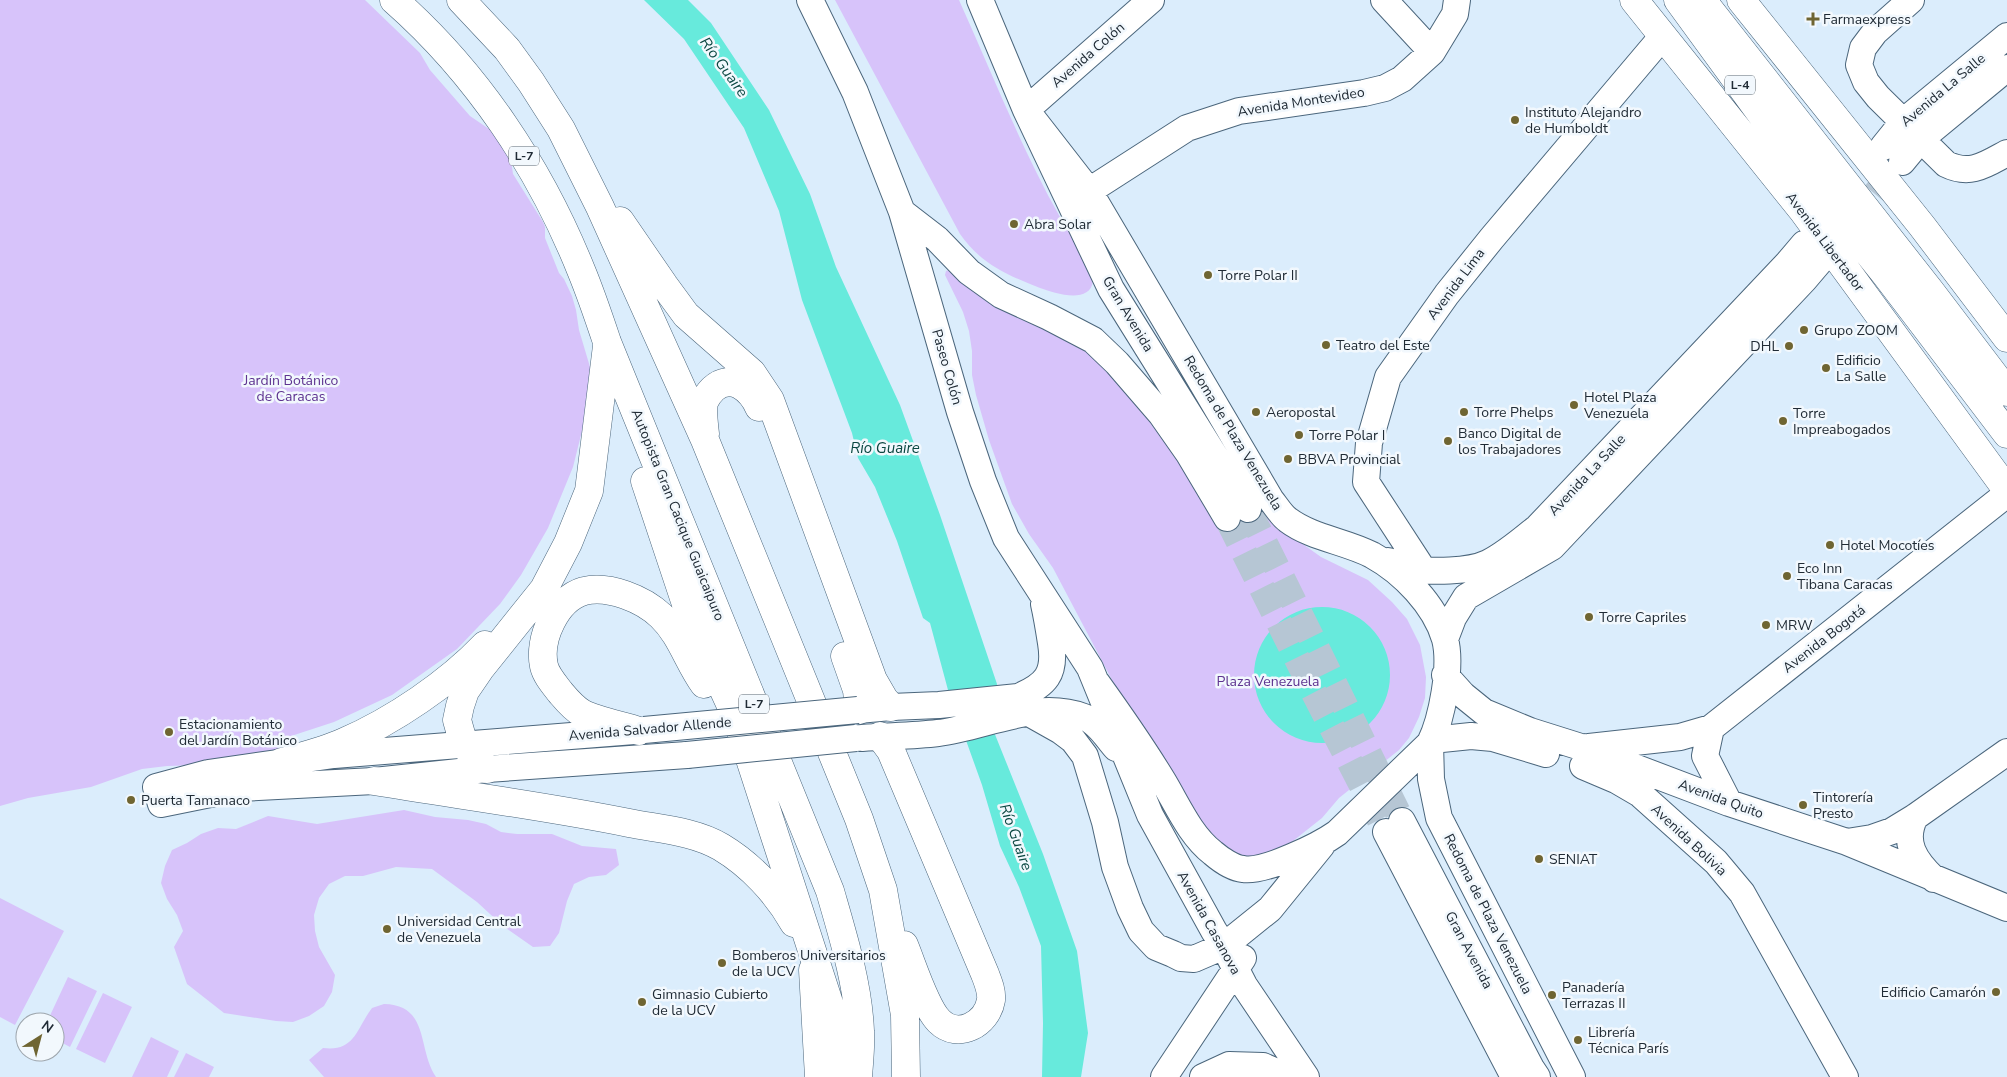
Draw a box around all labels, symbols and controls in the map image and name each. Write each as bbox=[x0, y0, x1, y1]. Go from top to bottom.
place label: Farmaexpress bbox=[1823, 10, 1911, 29]
marker: Farmaexpress bbox=[1807, 13, 1819, 25]
street label: Avenida Colón bbox=[1047, 18, 1129, 92]
water label: Río Guaire bbox=[695, 33, 753, 101]
street label: Avenida La Salle bbox=[1897, 49, 1989, 131]
road number: L-4 bbox=[1725, 76, 1755, 94]
street label: Avenida Montevideo bbox=[1236, 83, 1366, 121]
place label: Instituto Alejandro de Humboldt bbox=[1525, 103, 1642, 138]
marker: Instituto Alejandro de Humboldt bbox=[1509, 114, 1521, 126]
road number: L-7 bbox=[509, 146, 539, 166]
street label: Avenida Libertador bbox=[1781, 188, 1869, 296]
place label: Abra Solar bbox=[1024, 215, 1091, 234]
marker: Abra Solar bbox=[1008, 218, 1020, 230]
street label: Avenida Lima bbox=[1423, 244, 1489, 324]
place label: Torre Polar II bbox=[1218, 266, 1298, 285]
marker: Torre Polar II bbox=[1202, 269, 1214, 281]
street label: Gran Avenida bbox=[1098, 273, 1158, 355]
place label: Grupo ZOOM bbox=[1814, 321, 1898, 340]
marker: Grupo ZOOM bbox=[1798, 324, 1810, 336]
street label: Paseo Colón bbox=[927, 327, 967, 407]
place label: Teatro del Este bbox=[1336, 336, 1430, 355]
place label: DHL bbox=[1750, 337, 1779, 356]
marker: Teatro del Este bbox=[1320, 339, 1332, 351]
marker: DHL bbox=[1783, 340, 1795, 352]
place label: Edificio La Salle bbox=[1836, 351, 1886, 386]
street label: Redoma de Plaza Venezuela bbox=[1179, 352, 1287, 514]
marker: Edificio La Salle bbox=[1820, 362, 1832, 374]
park label: Jardín Botánico de Caracas bbox=[243, 371, 339, 406]
place label: Hotel Plaza Venezuela bbox=[1583, 388, 1657, 423]
marker: Hotel Plaza Venezuela bbox=[1568, 399, 1580, 411]
place label: Aeropostal bbox=[1266, 403, 1336, 422]
place label: Torre Phelps bbox=[1474, 403, 1554, 422]
place label: Torre Impreabogados bbox=[1793, 404, 1891, 439]
street label: Autopista Gran Cacique Guaicaipuro bbox=[627, 406, 729, 624]
marker: Aeropostal bbox=[1250, 406, 1262, 418]
marker: Torre Phelps bbox=[1458, 406, 1470, 418]
marker: Torre Impreabogados bbox=[1777, 415, 1789, 427]
place label: Banco Digital de los Trabajadores bbox=[1458, 424, 1562, 459]
place label: Torre Polar I bbox=[1309, 426, 1385, 445]
marker: Torre Polar I bbox=[1293, 429, 1305, 441]
street label: Avenida La Salle bbox=[1544, 430, 1630, 520]
marker: Banco Digital de los Trabajadores bbox=[1442, 435, 1454, 447]
water label: Río Guaire bbox=[850, 438, 920, 458]
place label: BBVA Provincial bbox=[1298, 450, 1401, 469]
marker: BBVA Provincial bbox=[1282, 453, 1294, 465]
place label: Hotel Mocotíes bbox=[1840, 536, 1935, 555]
marker: Hotel Mocotíes bbox=[1824, 539, 1836, 551]
place label: Eco Inn Tibana Caracas bbox=[1797, 559, 1893, 594]
marker: Eco Inn Tibana Caracas bbox=[1781, 570, 1793, 582]
street label: Avenida Bogotá bbox=[1779, 601, 1869, 677]
place label: Torre Capriles bbox=[1599, 608, 1687, 627]
marker: Torre Capriles bbox=[1583, 611, 1595, 623]
place label: MRW bbox=[1776, 616, 1813, 635]
marker: MRW bbox=[1760, 619, 1772, 631]
park label: Plaza Venezuela bbox=[1217, 672, 1319, 691]
road number: L-7 bbox=[739, 694, 769, 714]
street label: Avenida Salvador Allende bbox=[568, 712, 732, 746]
place label: Estacionamiento del Jardín Botánico bbox=[179, 715, 297, 750]
marker: Estacionamiento del Jardín Botánico bbox=[163, 726, 175, 738]
street label: Avenida Quito bbox=[1676, 775, 1766, 823]
place label: Tintorería Presto bbox=[1813, 788, 1873, 823]
place label: Puerta Tamanaco bbox=[141, 791, 250, 810]
marker: Puerta Tamanaco bbox=[125, 794, 137, 806]
marker: Tintorería Presto bbox=[1797, 799, 1809, 811]
street label: Avenida Bolivia bbox=[1647, 800, 1731, 880]
water label: Río Guaire bbox=[995, 801, 1037, 873]
street label: Redoma de Plaza Venezuela bbox=[1439, 831, 1537, 997]
place label: SENIAT bbox=[1549, 850, 1598, 869]
marker: SENIAT bbox=[1533, 853, 1545, 865]
street label: Avenida Casanova bbox=[1173, 868, 1245, 978]
street label: Gran Avenida bbox=[1441, 908, 1497, 992]
place label: Universidad Central de Venezuela bbox=[397, 912, 522, 947]
marker: Universidad Central de Venezuela bbox=[381, 923, 393, 935]
place label: Bomberos Universitarios de la UCV bbox=[732, 946, 886, 981]
marker: Bomberos Universitarios de la UCV bbox=[716, 957, 728, 969]
place label: Panadería Terrazas II bbox=[1562, 978, 1626, 1013]
place label: Edificio Camarón bbox=[1881, 983, 1986, 1002]
place label: Gimnasio Cubierto de la UCV bbox=[652, 985, 768, 1020]
marker: Edificio Camarón bbox=[1990, 986, 2002, 998]
marker: Panadería Terrazas II bbox=[1546, 989, 1558, 1001]
marker: Gimnasio Cubierto de la UCV bbox=[636, 996, 648, 1008]
north arrow bbox=[15, 1012, 65, 1062]
text: N bbox=[38, 1016, 57, 1038]
place label: Librería Técnica París bbox=[1588, 1023, 1669, 1058]
marker: Librería Técnica París bbox=[1572, 1034, 1584, 1046]

